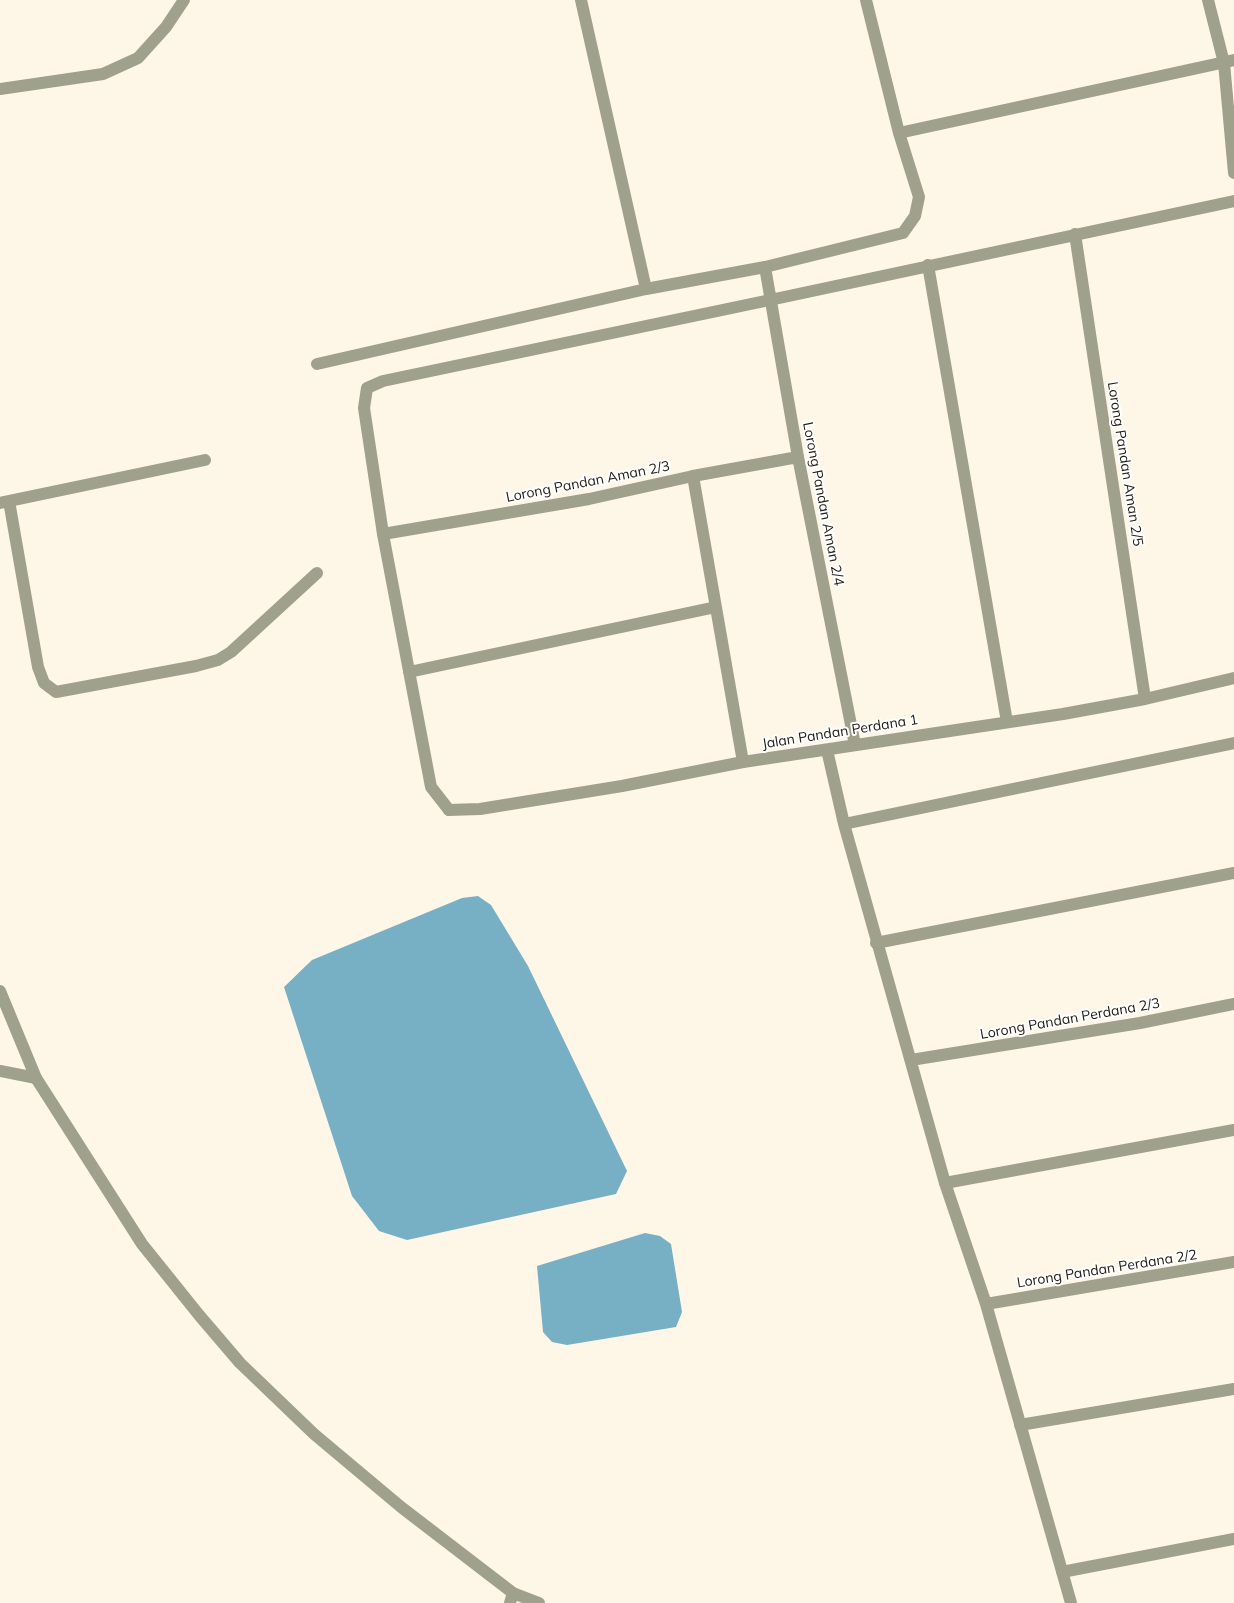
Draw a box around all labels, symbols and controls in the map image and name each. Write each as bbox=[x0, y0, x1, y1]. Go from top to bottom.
street label: Lorong Pandan Aman 2/5 bbox=[1104, 380, 1146, 548]
street label: Lorong Pandan Aman 2/4 bbox=[799, 421, 847, 587]
street label: Lorong Pandan Aman 2/3 bbox=[505, 458, 671, 506]
street label: Jalan Pandan Perdana 1 bbox=[761, 711, 919, 753]
street label: Lorong Pandan Perdana 2/3 bbox=[979, 995, 1161, 1043]
street label: Lorong Pandan Perdana 2/2 bbox=[1016, 1246, 1198, 1292]

